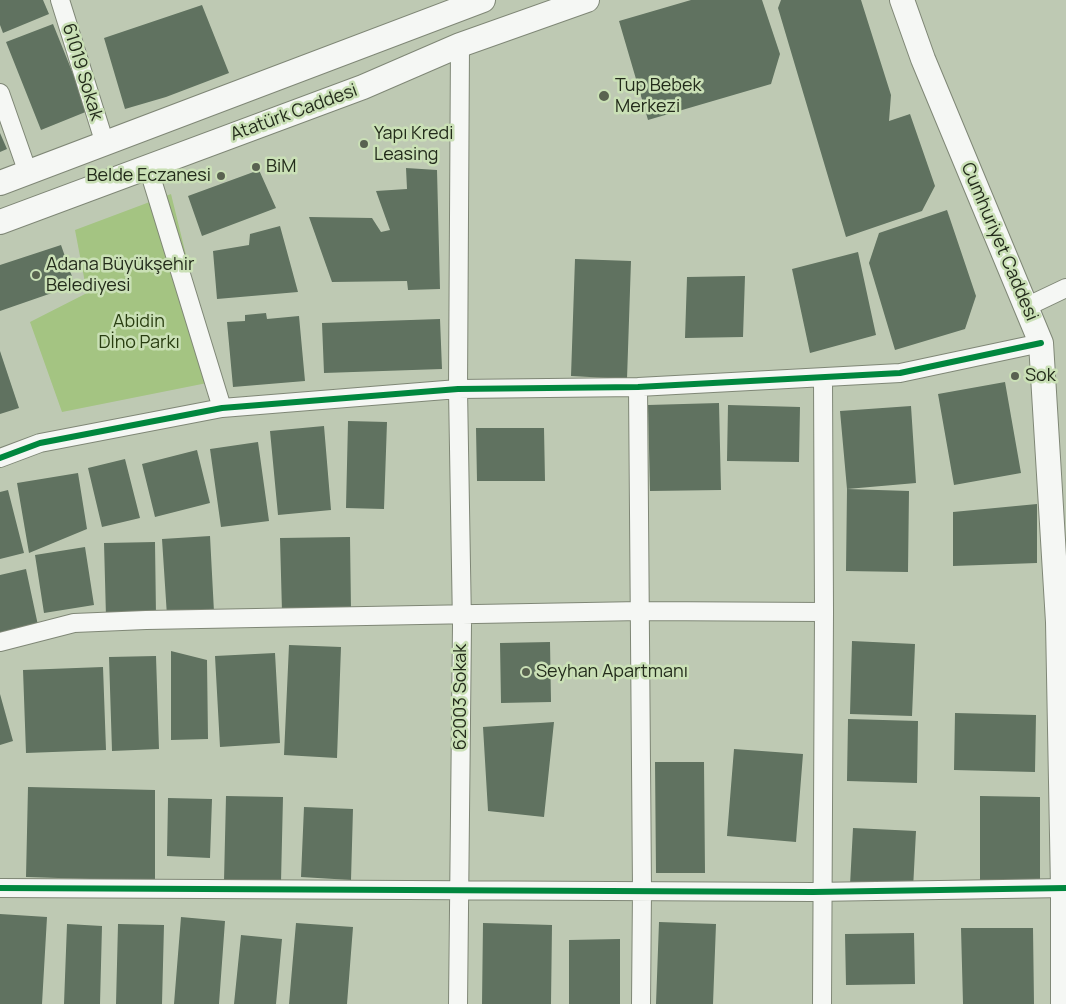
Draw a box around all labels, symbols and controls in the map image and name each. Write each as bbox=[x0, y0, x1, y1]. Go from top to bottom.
street label: 61019 Sokak bbox=[57, 21, 107, 123]
place label: Tup Bebek Merkezi bbox=[615, 75, 701, 118]
street label: Atatürk Caddesi bbox=[228, 80, 360, 146]
marker: Tup Bebek Merkezi bbox=[597, 89, 611, 103]
place label: Yapı Kredi Leasing bbox=[374, 123, 453, 166]
marker: Yapı Kredi Leasing bbox=[358, 138, 370, 150]
place label: BiM bbox=[266, 156, 296, 178]
street label: Cumhuriyet Caddesi bbox=[956, 160, 1042, 324]
marker: BiM bbox=[250, 161, 262, 173]
place label: Belde Eczanesi bbox=[86, 165, 211, 187]
marker: Belde Eczanesi bbox=[215, 170, 227, 182]
place label: Adana Büyükşehir Belediyesi bbox=[46, 254, 194, 296]
marker: Adana Büyükşehir Belediyesi bbox=[30, 269, 42, 281]
park label: Abidin Dİno Parkı bbox=[98, 311, 180, 354]
place label: Sok bbox=[1025, 365, 1056, 387]
marker: Sok bbox=[1009, 370, 1021, 382]
street label: 62003 Sokak bbox=[450, 644, 472, 750]
place label: Seyhan Apartmanı bbox=[536, 661, 688, 683]
marker: Seyhan Apartmanı bbox=[520, 666, 532, 678]

